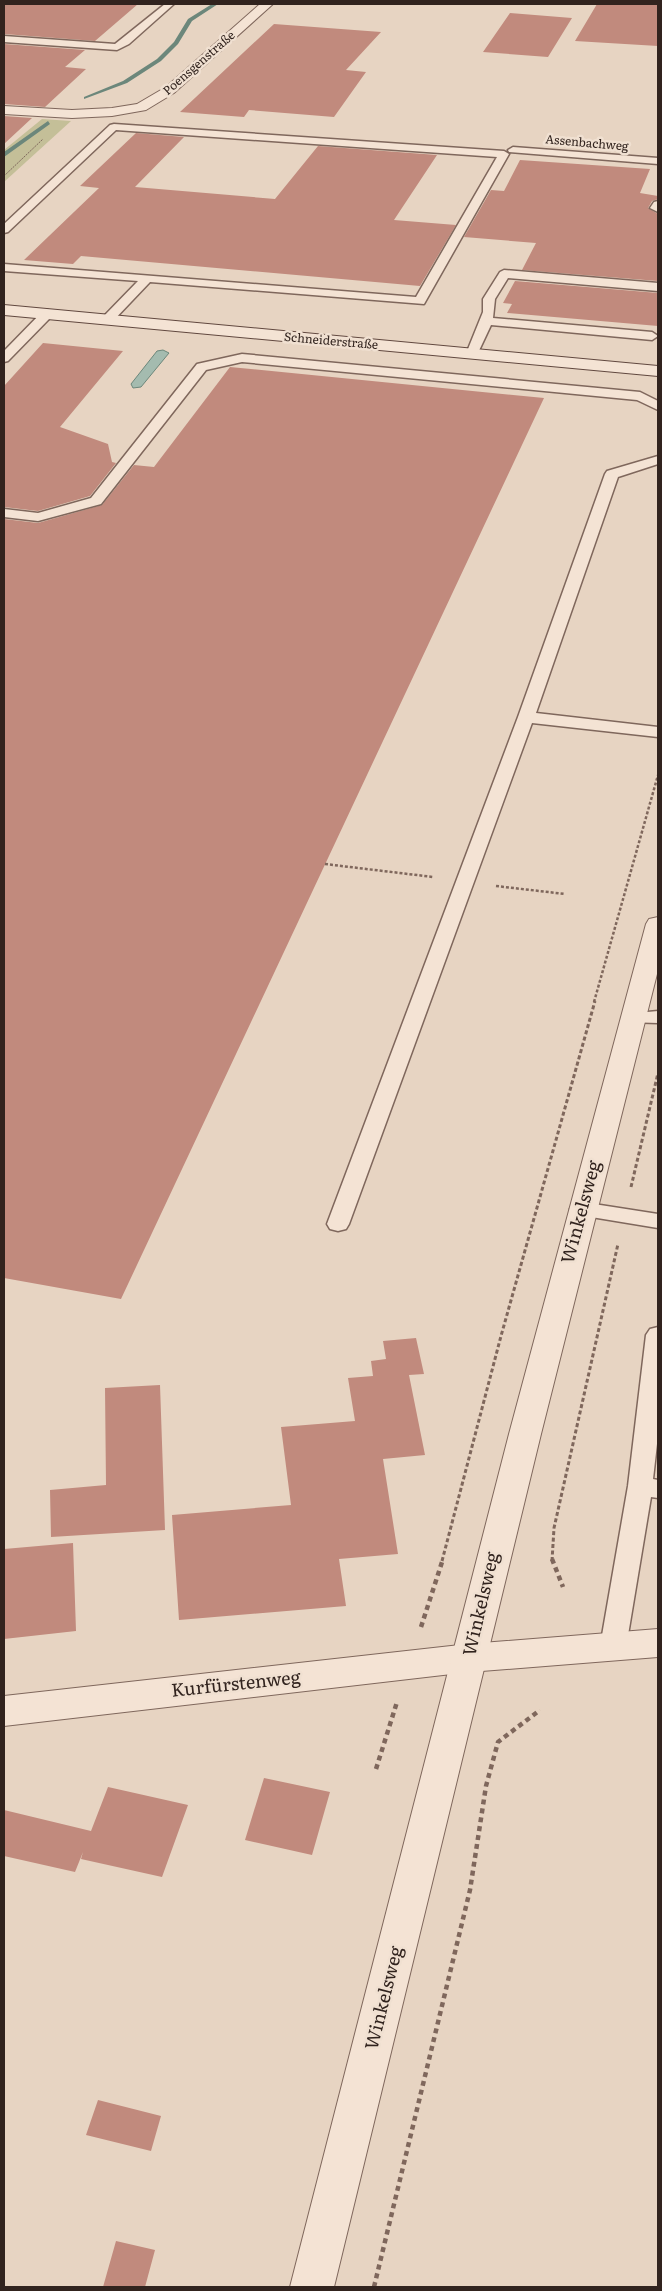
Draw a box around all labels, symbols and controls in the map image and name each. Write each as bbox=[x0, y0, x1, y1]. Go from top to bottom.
street label: Poensgenstraße bbox=[158, 26, 238, 99]
street label: Assenbachweg bbox=[545, 129, 630, 155]
street label: Schneiderstraße bbox=[283, 327, 379, 353]
street label: Winkelsweg bbox=[553, 1156, 607, 1266]
street label: Winkelsweg bbox=[454, 1548, 505, 1658]
street label: Kurfürstenweg bbox=[170, 1662, 303, 1703]
street label: Winkelsweg bbox=[357, 1942, 409, 2052]

